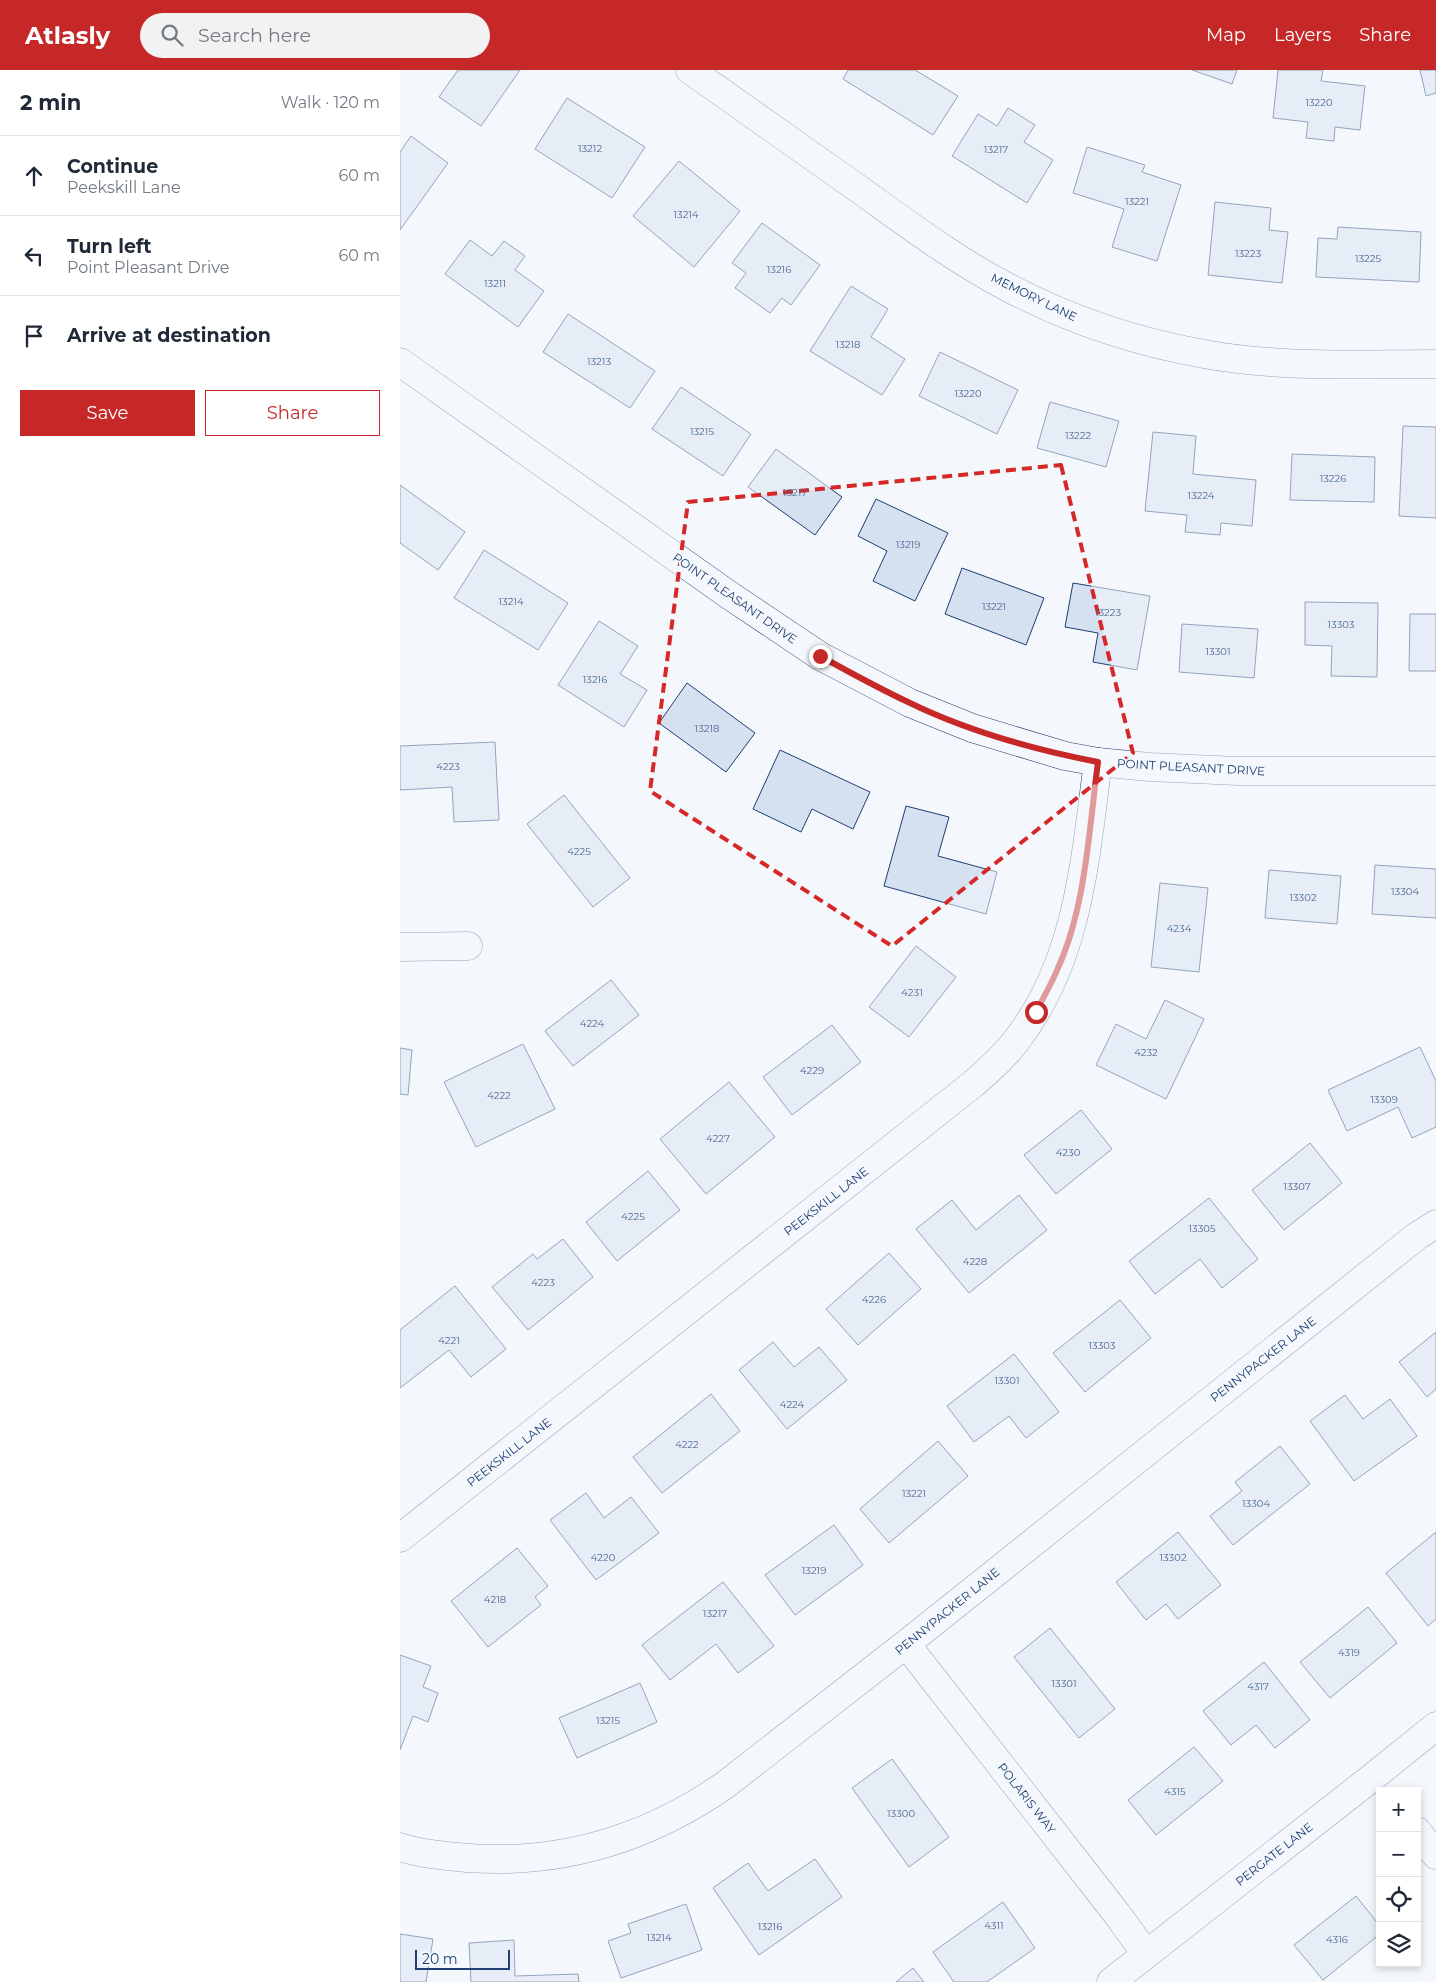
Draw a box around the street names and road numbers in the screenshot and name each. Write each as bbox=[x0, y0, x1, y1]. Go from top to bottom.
street label: MEMORY LANE bbox=[989, 270, 1079, 324]
street label: POINT PLEASANT DRIVE bbox=[670, 549, 800, 647]
street label: POINT PLEASANT DRIVE bbox=[1117, 756, 1265, 778]
street label: PEEKSKILL LANE bbox=[781, 1163, 871, 1239]
street label: PENNYPACKER LANE bbox=[1207, 1313, 1319, 1405]
street label: PEEKSKILL LANE bbox=[464, 1414, 554, 1490]
street label: PENNYPACKER LANE bbox=[892, 1564, 1002, 1658]
street label: POLARIS WAY bbox=[995, 1760, 1060, 1837]
street label: PERGATE LANE bbox=[1232, 1819, 1316, 1889]

